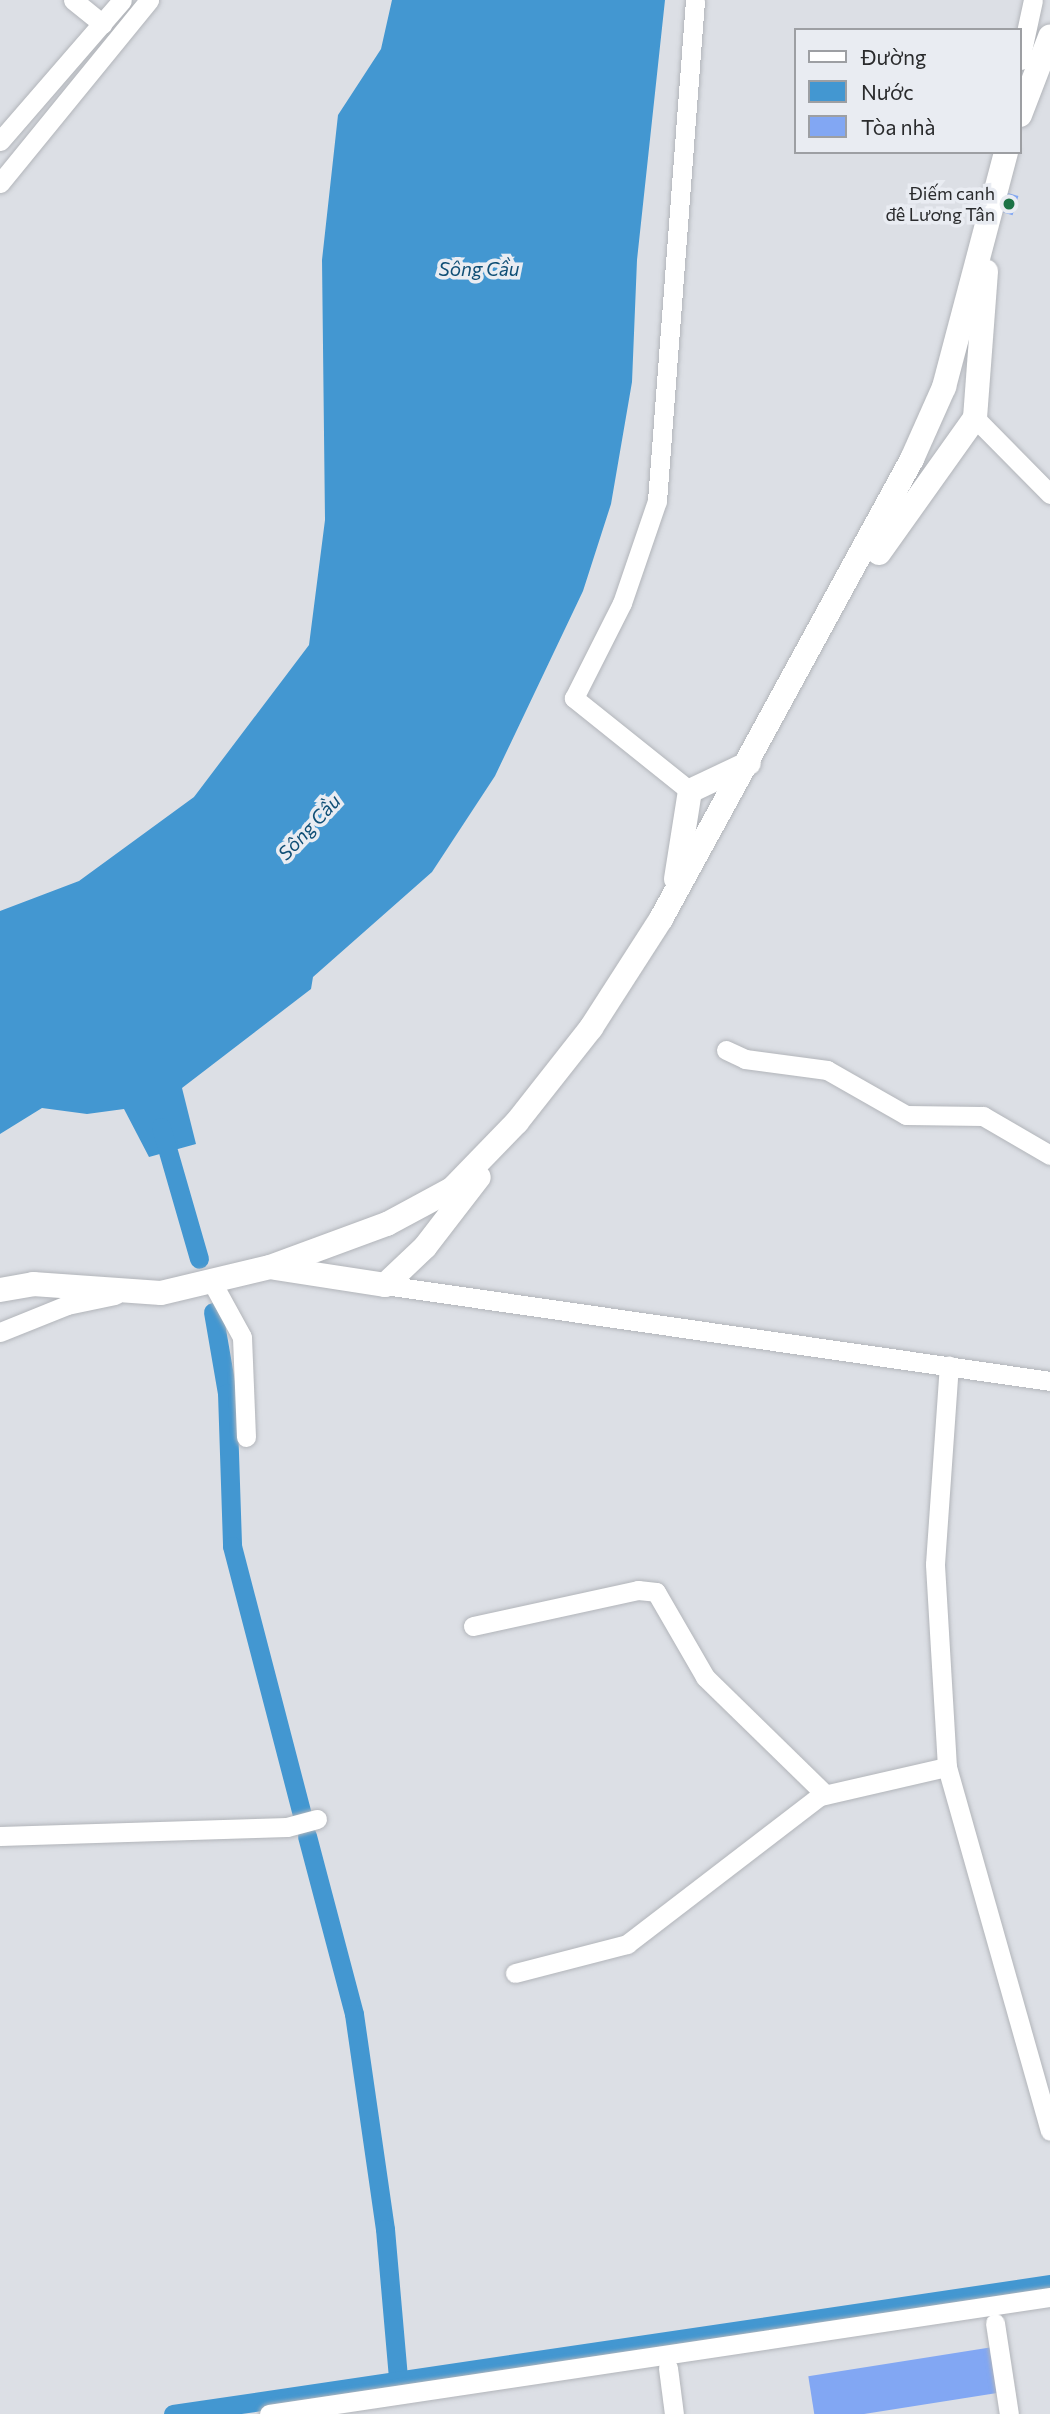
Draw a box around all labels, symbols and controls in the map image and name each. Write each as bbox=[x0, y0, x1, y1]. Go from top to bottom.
legend bbox=[794, 28, 1022, 154]
text: Đường bbox=[861, 44, 926, 69]
text: Nước bbox=[861, 79, 914, 104]
text: Tòa nhà bbox=[861, 114, 935, 139]
place label: Điếm canh đê Lương Tân bbox=[885, 183, 995, 226]
marker: Điếm canh đê Lương Tân bbox=[1001, 196, 1017, 212]
water label: Sông Cầu bbox=[439, 258, 519, 280]
water label: Sông Cầu bbox=[273, 790, 345, 864]

